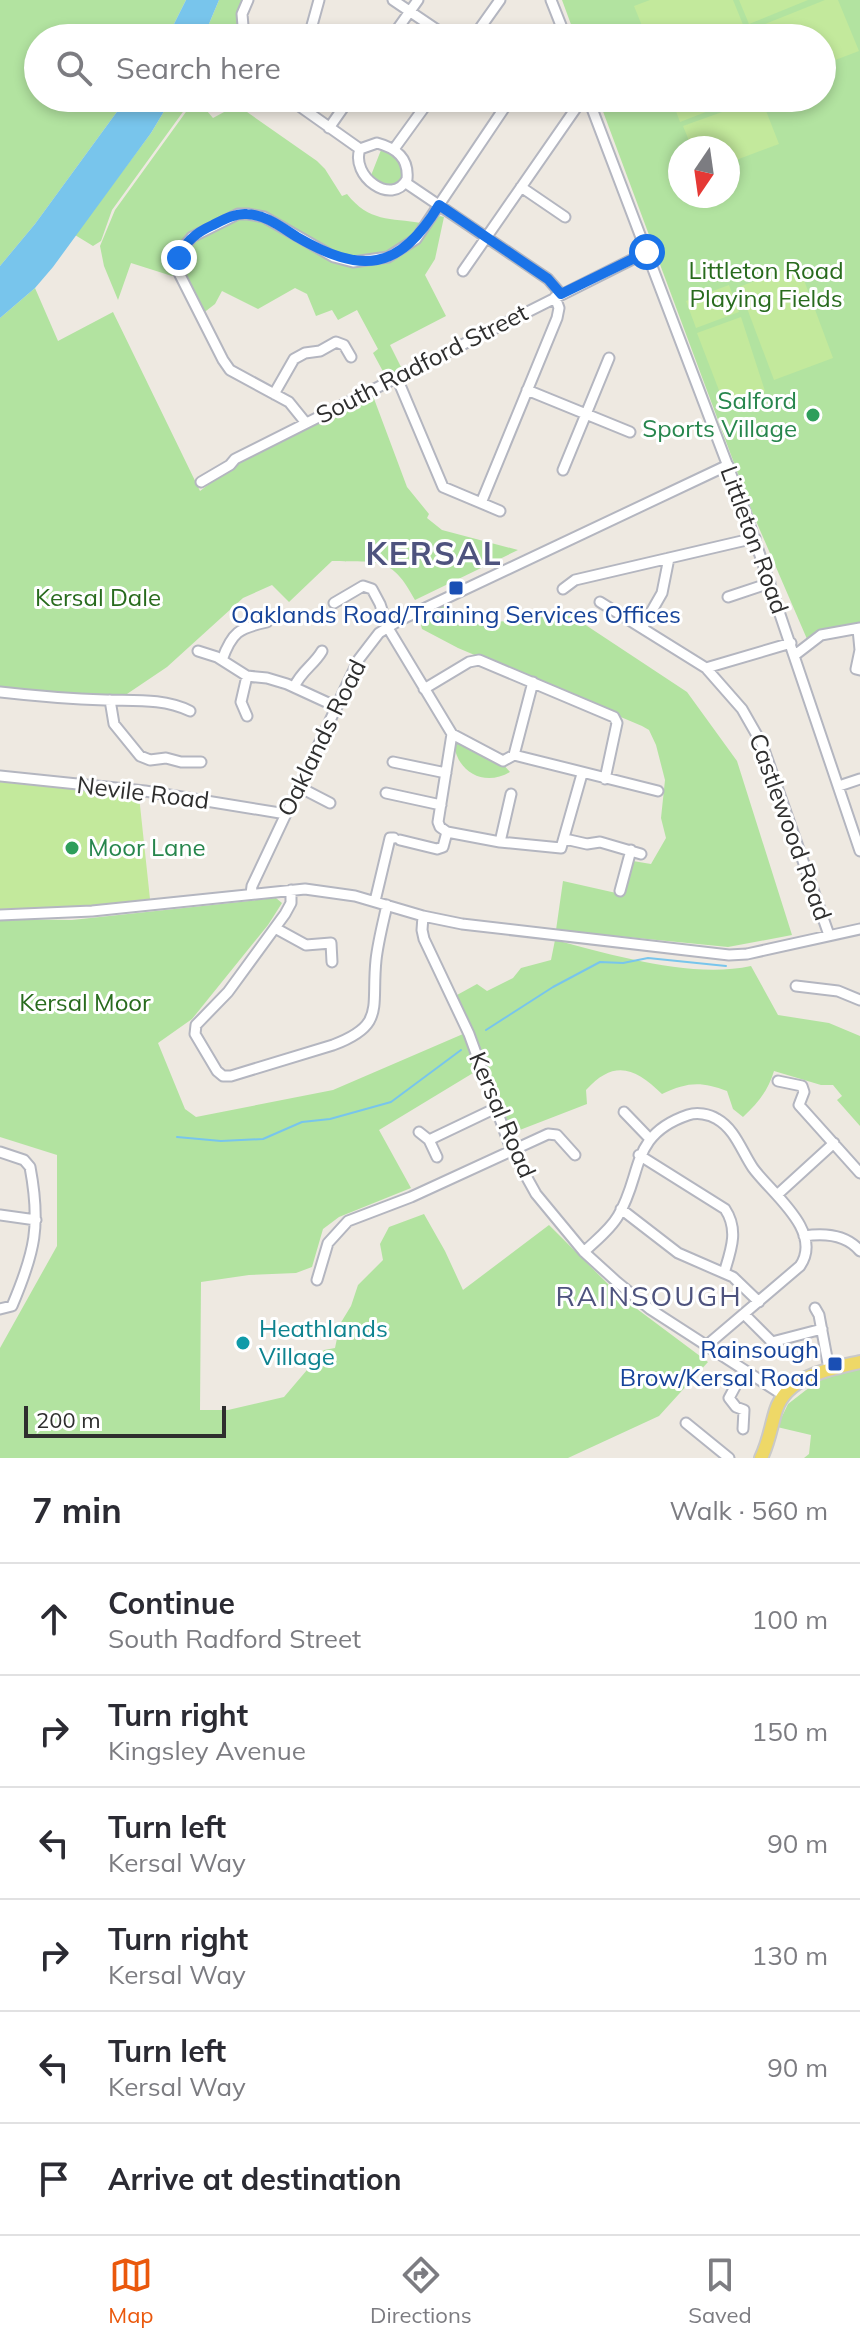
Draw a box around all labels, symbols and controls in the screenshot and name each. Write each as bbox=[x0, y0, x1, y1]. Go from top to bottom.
search box bbox=[24, 24, 836, 112]
icon: search bbox=[52, 46, 96, 90]
text: Search here bbox=[116, 49, 281, 87]
north arrow bbox=[668, 136, 740, 208]
route start bbox=[629, 234, 665, 270]
route end bbox=[161, 240, 197, 276]
park label: Littleton Road Playing Fields bbox=[688, 255, 844, 313]
street label: South Radford Street bbox=[311, 297, 532, 430]
place label: Salford Sports Village bbox=[642, 385, 797, 443]
marker: Salford Sports Village bbox=[804, 406, 822, 424]
street label: Littleton Road bbox=[714, 462, 796, 618]
district label: KERSAL bbox=[365, 533, 503, 573]
marker: Oaklands Road/Training Services Offices bbox=[447, 579, 465, 597]
park label: Kersal Dale bbox=[35, 582, 161, 612]
place label: Oaklands Road/Training Services Offices bbox=[231, 599, 681, 629]
street label: Oaklands Road bbox=[270, 654, 372, 821]
street label: Castlewood Road bbox=[743, 729, 839, 924]
street label: Nevile Road bbox=[75, 769, 211, 815]
place label: Moor Lane bbox=[88, 832, 206, 862]
marker: Moor Lane bbox=[63, 839, 81, 857]
park label: Kersal Moor bbox=[19, 987, 151, 1017]
street label: Kersal Road bbox=[463, 1047, 543, 1182]
district label: RAINSOUGH bbox=[555, 1278, 743, 1313]
place label: Heathlands Village bbox=[259, 1313, 388, 1371]
marker: Heathlands Village bbox=[234, 1334, 252, 1352]
place label: Rainsough Brow/Kersal Road bbox=[620, 1334, 819, 1392]
marker: Rainsough Brow/Kersal Road bbox=[826, 1355, 844, 1373]
scale bar bbox=[24, 1402, 226, 1438]
text: 200 m bbox=[36, 1406, 101, 1434]
text: 7 min bbox=[32, 1489, 122, 1532]
text: Walk · 560 m bbox=[669, 1494, 828, 1527]
text: Continue bbox=[108, 1584, 235, 1622]
icon: ahead bbox=[32, 1597, 76, 1641]
text: 100 m bbox=[752, 1603, 828, 1636]
text: South Radford Street bbox=[108, 1622, 361, 1655]
text: Turn right bbox=[108, 1696, 248, 1734]
icon: right bbox=[32, 1709, 76, 1753]
text: 150 m bbox=[752, 1715, 828, 1748]
text: Kingsley Avenue bbox=[108, 1734, 306, 1767]
text: Turn left bbox=[108, 1808, 226, 1846]
icon: left bbox=[32, 1821, 76, 1865]
text: 90 m bbox=[767, 1827, 828, 1860]
text: Kersal Way bbox=[108, 1846, 246, 1879]
text: Turn right bbox=[108, 1920, 248, 1958]
icon: right bbox=[32, 1933, 76, 1977]
text: 130 m bbox=[752, 1939, 828, 1972]
text: Kersal Way bbox=[108, 1958, 246, 1991]
text: Turn left bbox=[108, 2032, 226, 2070]
icon: left bbox=[32, 2045, 76, 2089]
text: 90 m bbox=[767, 2051, 828, 2084]
text: Kersal Way bbox=[108, 2070, 246, 2103]
icon: arrive bbox=[32, 2157, 76, 2201]
text: Arrive at destination bbox=[108, 2160, 402, 2198]
tab: Map bbox=[108, 2253, 154, 2329]
tab: Directions bbox=[370, 2253, 472, 2329]
tab: Saved bbox=[688, 2253, 752, 2329]

